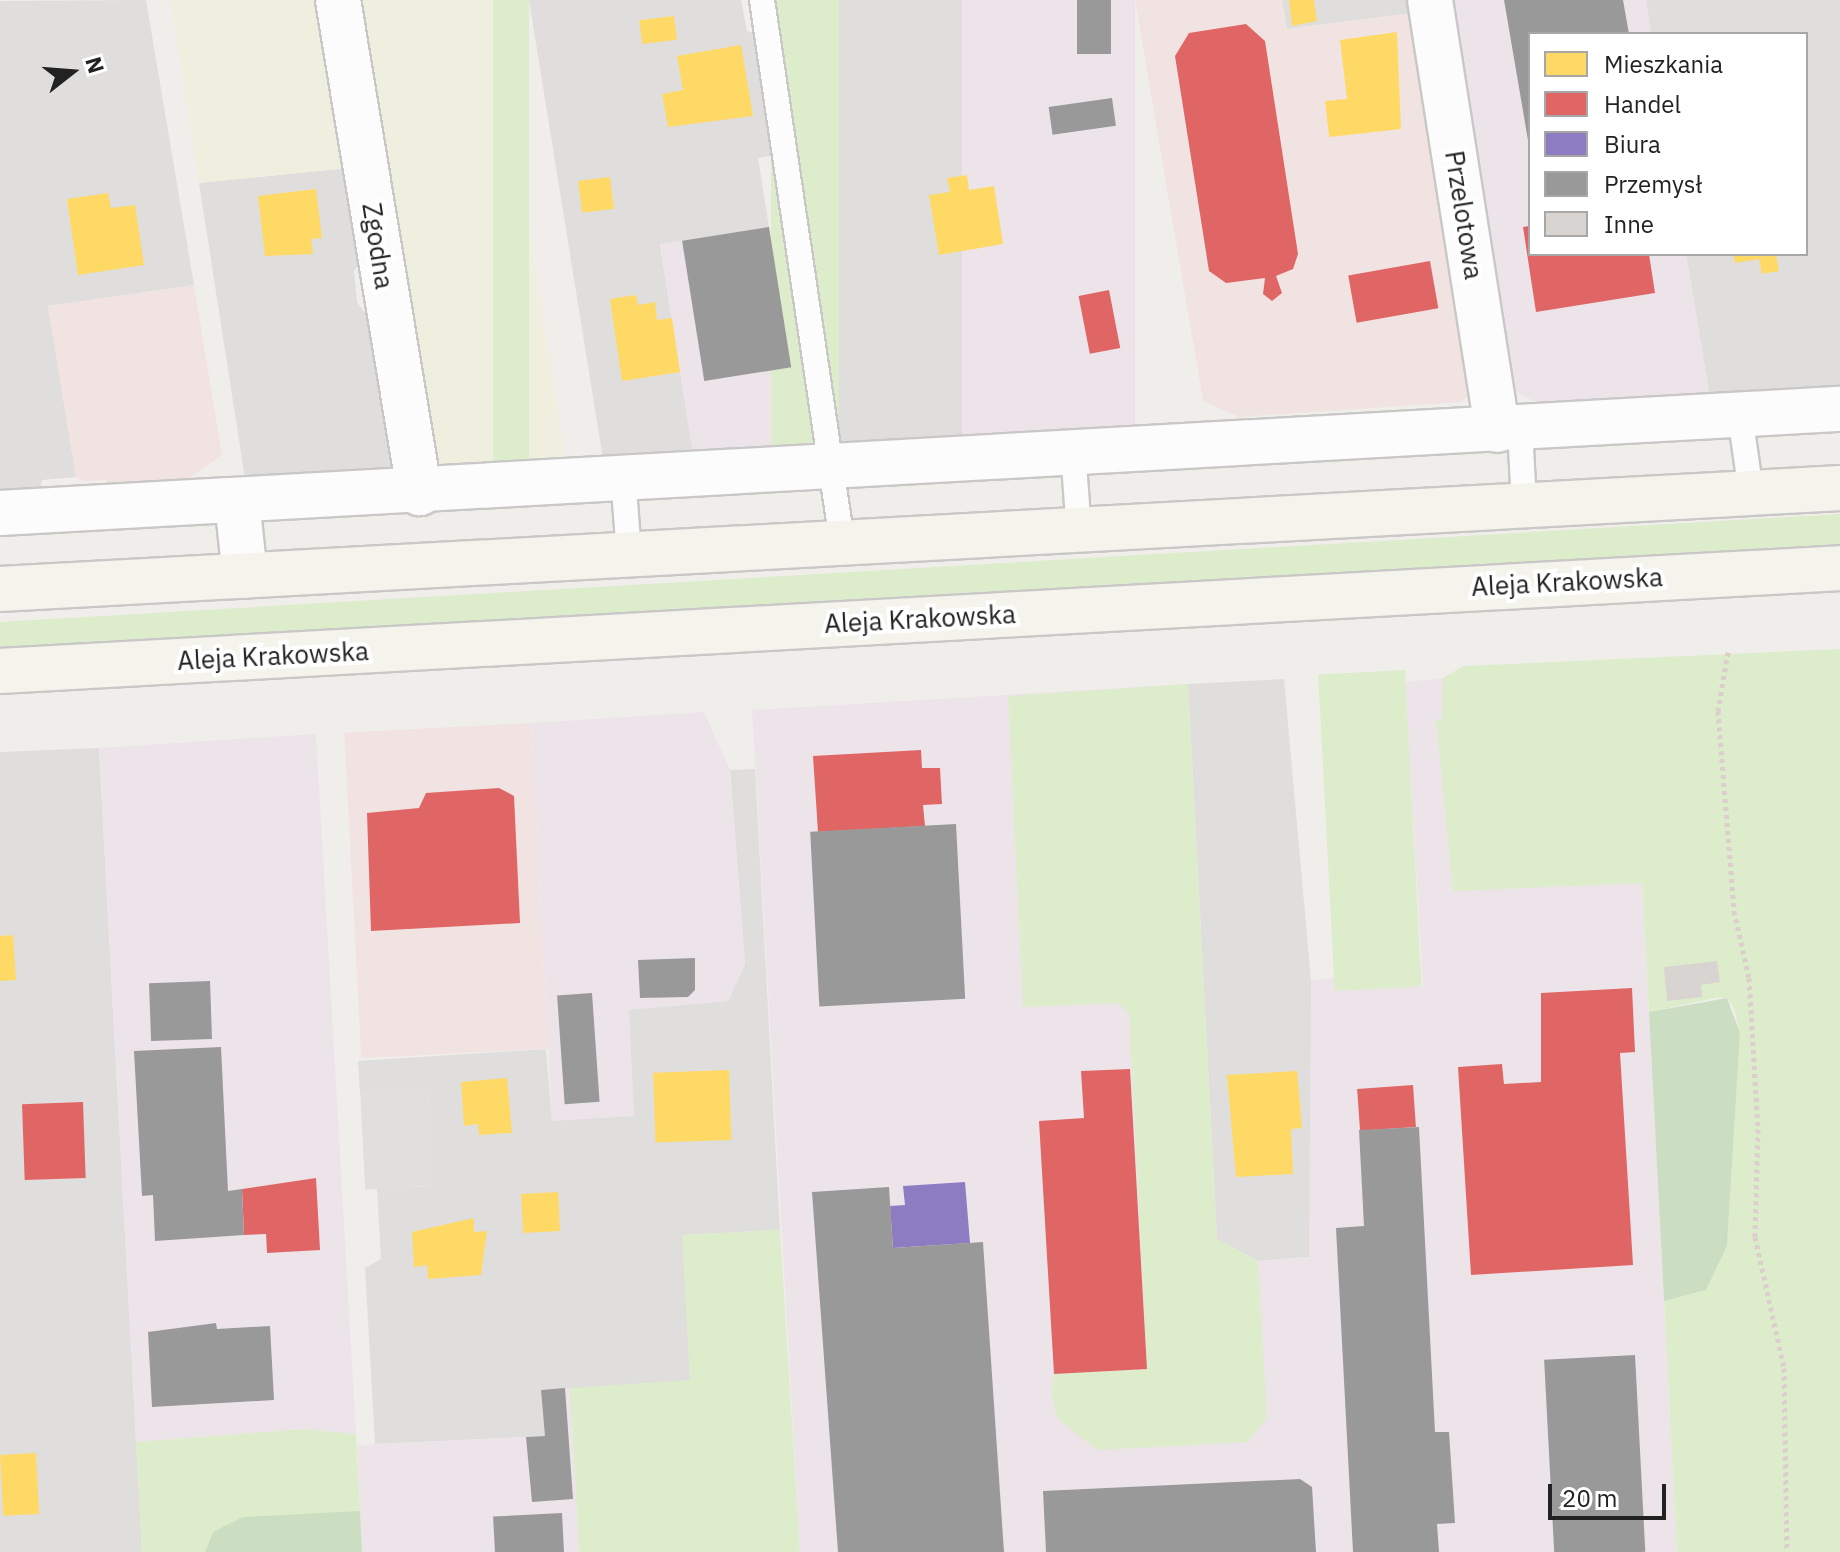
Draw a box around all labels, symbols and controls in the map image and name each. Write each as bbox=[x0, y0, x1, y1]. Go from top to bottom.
north arrow bbox=[32, 32, 112, 112]
legend bbox=[1528, 32, 1808, 256]
text: Mieszkania bbox=[1604, 48, 1723, 80]
text: N bbox=[79, 53, 112, 77]
text: Handel bbox=[1604, 88, 1681, 120]
text: Biura bbox=[1604, 128, 1661, 160]
street label: Przelotowa bbox=[1438, 148, 1490, 282]
text: Przemysł bbox=[1604, 168, 1702, 200]
street label: Zgodna bbox=[356, 201, 400, 291]
text: Inne bbox=[1604, 208, 1654, 240]
street label: Aleja Krakowska bbox=[1470, 561, 1664, 603]
street label: Aleja Krakowska bbox=[823, 598, 1017, 640]
street label: Aleja Krakowska bbox=[176, 635, 370, 677]
scale bar bbox=[1552, 1468, 1670, 1518]
text: 20 m bbox=[1562, 1482, 1617, 1514]

